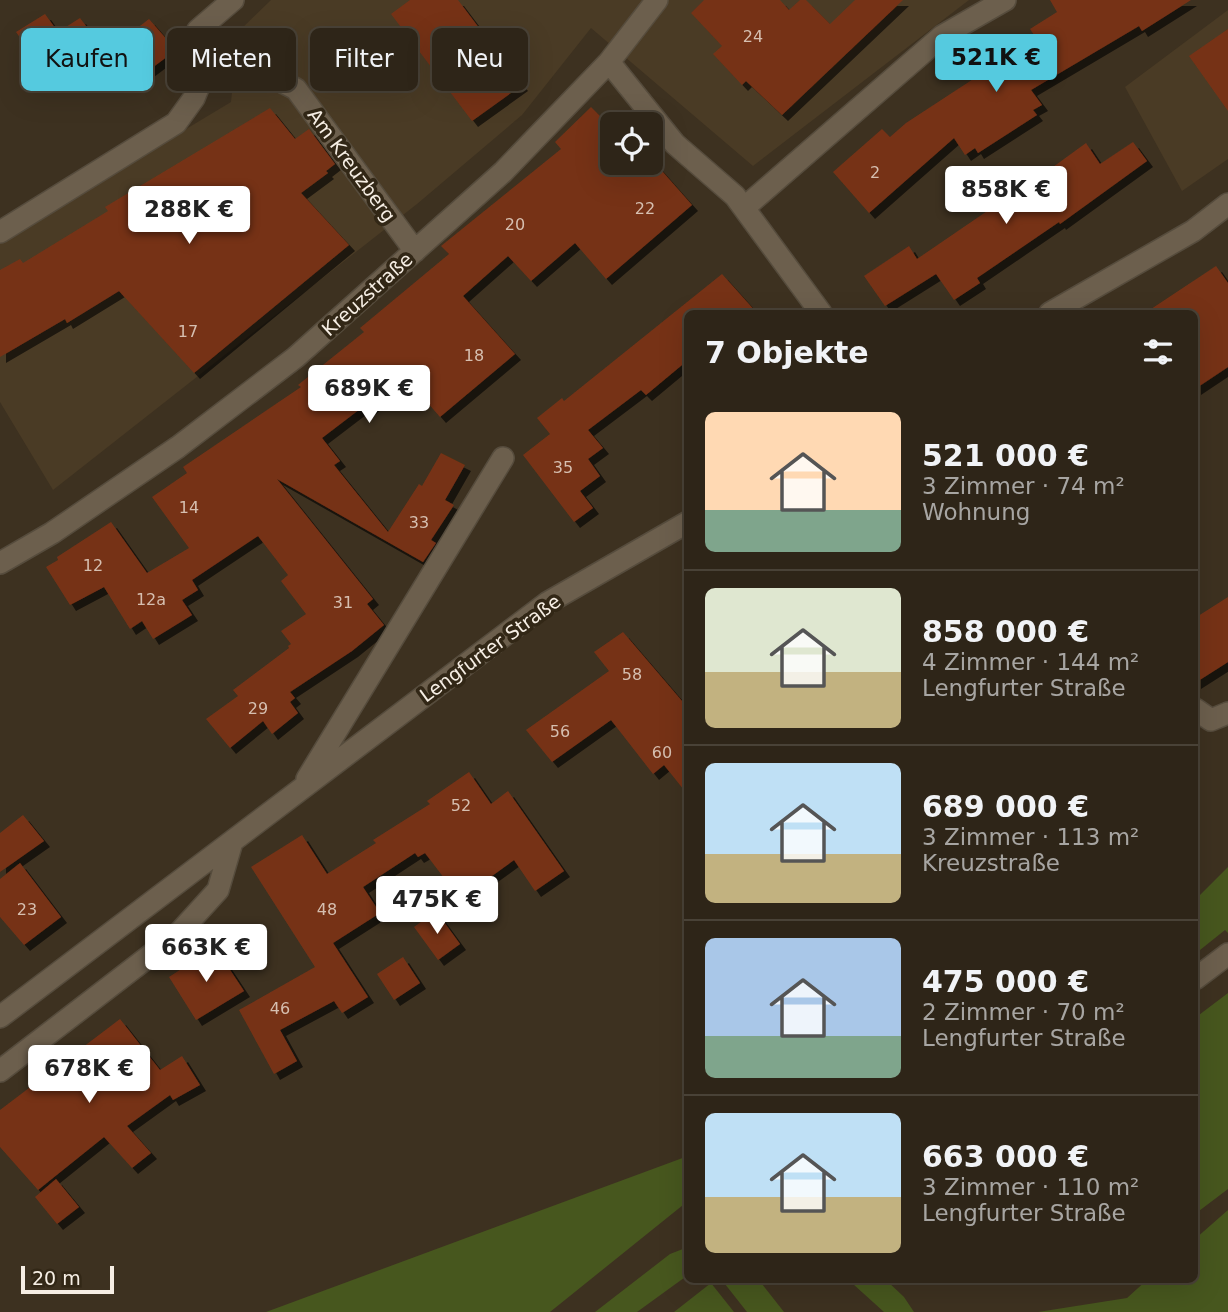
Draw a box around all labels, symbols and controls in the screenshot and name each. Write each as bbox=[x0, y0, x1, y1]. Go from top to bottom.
house number: 24 bbox=[743, 27, 763, 46]
chip: Kaufen bbox=[21, 28, 153, 91]
chip: Mieten bbox=[167, 28, 296, 91]
chip: Filter bbox=[310, 28, 418, 91]
chip: Neu bbox=[432, 28, 528, 91]
pin: 521K € bbox=[939, 34, 1053, 94]
text: 521K € bbox=[951, 44, 1041, 70]
street label: Am Kreuzberg bbox=[304, 104, 400, 226]
map controls bbox=[600, 112, 663, 175]
button: locate bbox=[600, 112, 663, 175]
house number: 2 bbox=[870, 163, 880, 182]
pin: 858K € bbox=[949, 166, 1063, 226]
text: 858K € bbox=[961, 176, 1051, 202]
pin: 288K € bbox=[132, 187, 246, 246]
text: 288K € bbox=[144, 196, 234, 222]
house number: 22 bbox=[635, 199, 655, 218]
house number: 20 bbox=[505, 215, 525, 234]
street label: Kreuzstraße bbox=[317, 248, 417, 340]
house number: 17 bbox=[178, 322, 198, 341]
icon: filters bbox=[1139, 333, 1177, 371]
text: 7 Objekte bbox=[705, 335, 869, 370]
house number: 18 bbox=[464, 346, 484, 365]
pin: 689K € bbox=[312, 366, 426, 425]
text: 689K € bbox=[324, 375, 414, 401]
text: 521 000 € bbox=[922, 438, 1089, 473]
icon: home bbox=[761, 440, 845, 524]
house number: 35 bbox=[553, 458, 573, 477]
text: 3 Zimmer · 74 m² bbox=[922, 473, 1125, 499]
house number: 14 bbox=[179, 498, 199, 517]
text: Wohnung bbox=[922, 499, 1030, 525]
house number: 33 bbox=[409, 513, 429, 532]
house number: 12 bbox=[83, 556, 103, 575]
house number: 12a bbox=[136, 590, 166, 609]
street label: Lengfurter Straße bbox=[415, 590, 565, 706]
house number: 31 bbox=[333, 593, 353, 612]
text: 858 000 € bbox=[922, 614, 1089, 649]
icon: home bbox=[761, 616, 845, 700]
text: 4 Zimmer · 144 m² bbox=[922, 649, 1139, 675]
house number: 58 bbox=[622, 665, 642, 684]
text: Lengfurter Straße bbox=[922, 675, 1126, 701]
house number: 29 bbox=[248, 699, 268, 718]
house number: 56 bbox=[550, 722, 570, 741]
house number: 60 bbox=[652, 743, 672, 762]
text: 689 000 € bbox=[922, 789, 1089, 824]
icon: home bbox=[761, 791, 845, 875]
house number: 52 bbox=[451, 796, 471, 815]
text: 3 Zimmer · 113 m² bbox=[922, 824, 1139, 850]
text: Kreuzstraße bbox=[922, 850, 1060, 876]
pin: 475K € bbox=[380, 876, 494, 936]
text: 475K € bbox=[392, 886, 482, 912]
house number: 23 bbox=[17, 900, 37, 919]
house number: 48 bbox=[317, 900, 337, 919]
pin: 663K € bbox=[149, 925, 263, 984]
text: 663K € bbox=[161, 934, 251, 960]
text: 475 000 € bbox=[922, 964, 1089, 999]
icon: home bbox=[761, 966, 845, 1050]
house number: 46 bbox=[270, 999, 290, 1018]
text: 2 Zimmer · 70 m² bbox=[922, 999, 1125, 1025]
text: Lengfurter Straße bbox=[922, 1025, 1126, 1051]
pin: 678K € bbox=[32, 1046, 146, 1105]
text: 678K € bbox=[44, 1055, 134, 1081]
text: 663 000 € bbox=[922, 1139, 1089, 1174]
icon: home bbox=[761, 1141, 845, 1225]
text: 3 Zimmer · 110 m² bbox=[922, 1174, 1139, 1200]
text: Lengfurter Straße bbox=[922, 1200, 1126, 1226]
scale bar bbox=[21, 1263, 114, 1295]
text: 20 m bbox=[32, 1267, 81, 1289]

